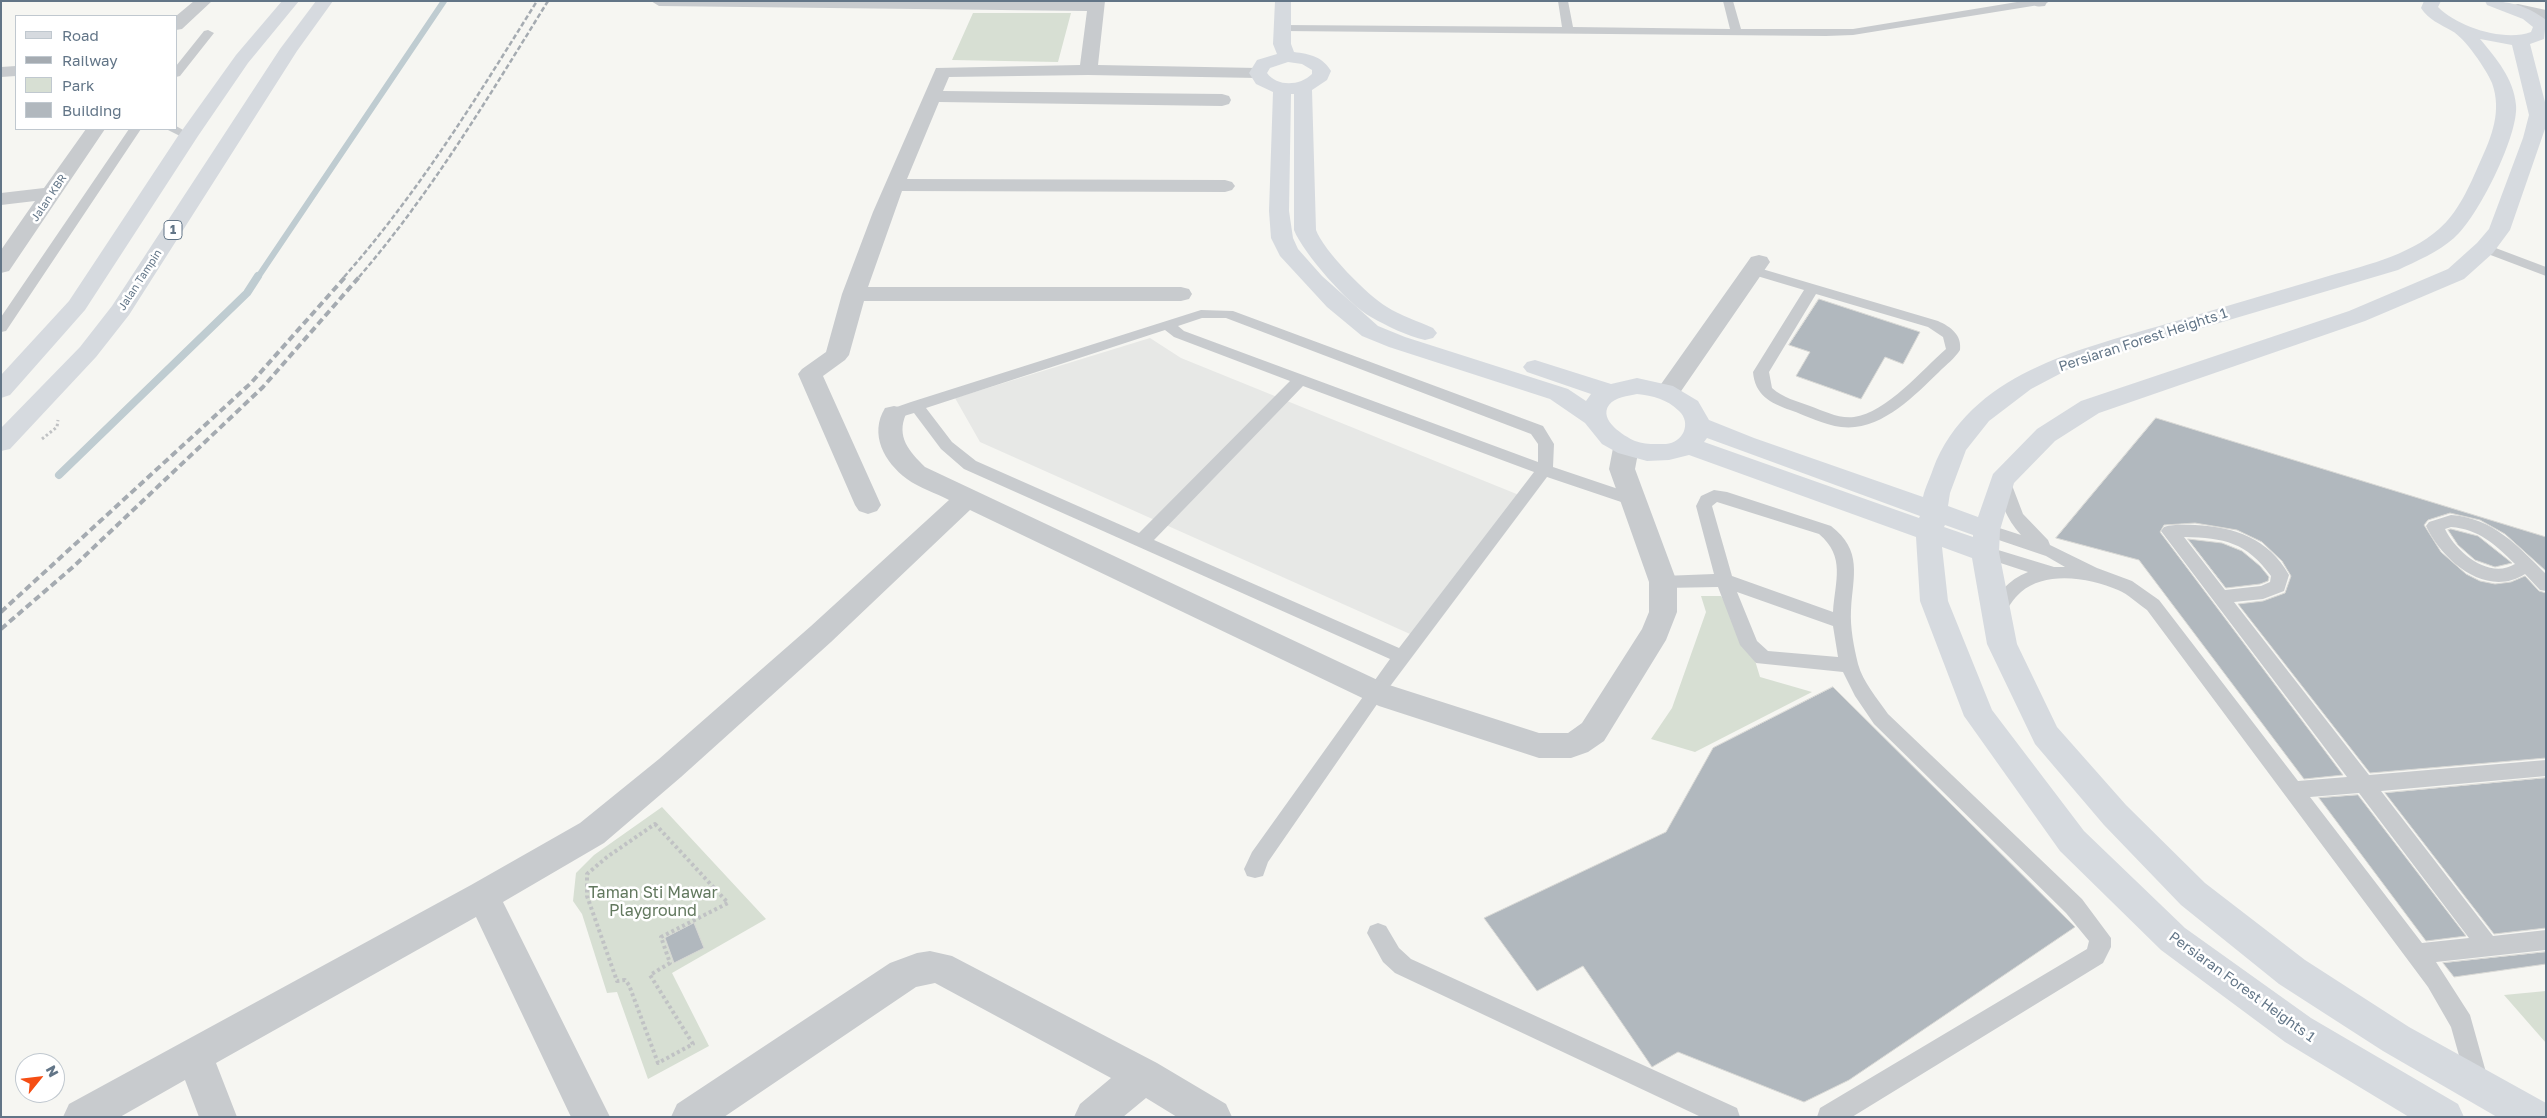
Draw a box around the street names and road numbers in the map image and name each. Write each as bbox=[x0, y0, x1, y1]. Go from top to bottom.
street label: Jalan KBR bbox=[28, 172, 70, 224]
road number: 1 bbox=[164, 220, 182, 240]
street label: Jalan Tampin bbox=[115, 247, 165, 313]
street label: Persiaran Forest Heights 1 bbox=[2056, 305, 2230, 375]
street label: Persiaran Forest Heights 1 bbox=[2166, 928, 2318, 1046]

